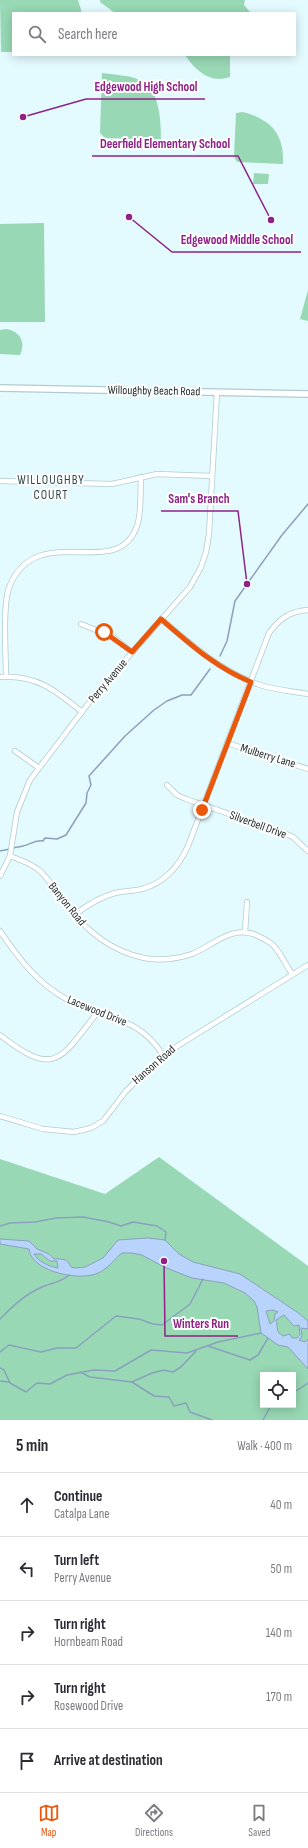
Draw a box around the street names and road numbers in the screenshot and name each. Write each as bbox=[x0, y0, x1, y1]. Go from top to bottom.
street label: Willoughby Beach Road bbox=[108, 383, 200, 399]
street label: Perry Avenue bbox=[85, 656, 131, 706]
street label: Mulberry Lane bbox=[239, 741, 297, 772]
street label: Silverbell Drive bbox=[227, 808, 289, 842]
street label: Banyon Road bbox=[45, 879, 89, 929]
street label: Lacewood Drive bbox=[65, 992, 129, 1030]
street label: Hanson Road bbox=[129, 1042, 179, 1088]

